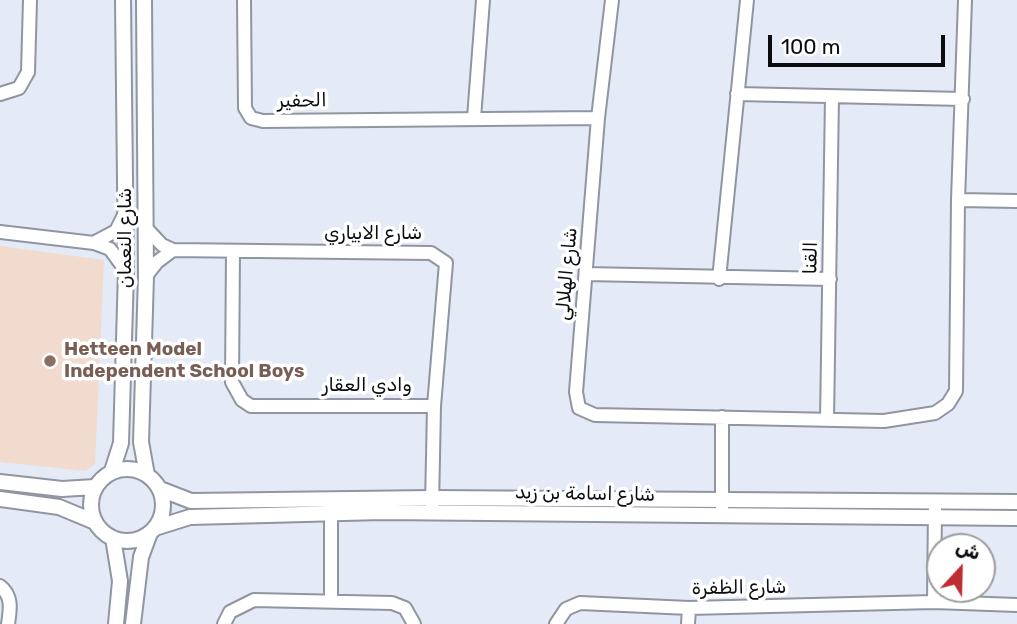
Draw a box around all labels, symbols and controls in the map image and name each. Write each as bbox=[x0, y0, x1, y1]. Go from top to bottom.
scale bar bbox=[772, 21, 949, 65]
text: 100 m bbox=[781, 34, 840, 59]
street label: الحفير bbox=[277, 89, 327, 113]
street label: شارع النعمان bbox=[115, 188, 137, 288]
street label: شارع الابياري bbox=[324, 223, 422, 245]
street label: شارع الهلالي bbox=[552, 227, 582, 321]
street label: القنا bbox=[799, 241, 823, 275]
place label: Hetteen Model Independent School Boys bbox=[64, 339, 304, 383]
marker: Hetteen Model Independent School Boys bbox=[42, 353, 58, 369]
street label: وادي العقار bbox=[322, 375, 412, 397]
street label: شارع اسامة بن زيد bbox=[515, 481, 655, 507]
north arrow bbox=[926, 533, 996, 603]
text: ش bbox=[953, 535, 984, 565]
street label: شارع الظفرة bbox=[691, 576, 787, 600]

